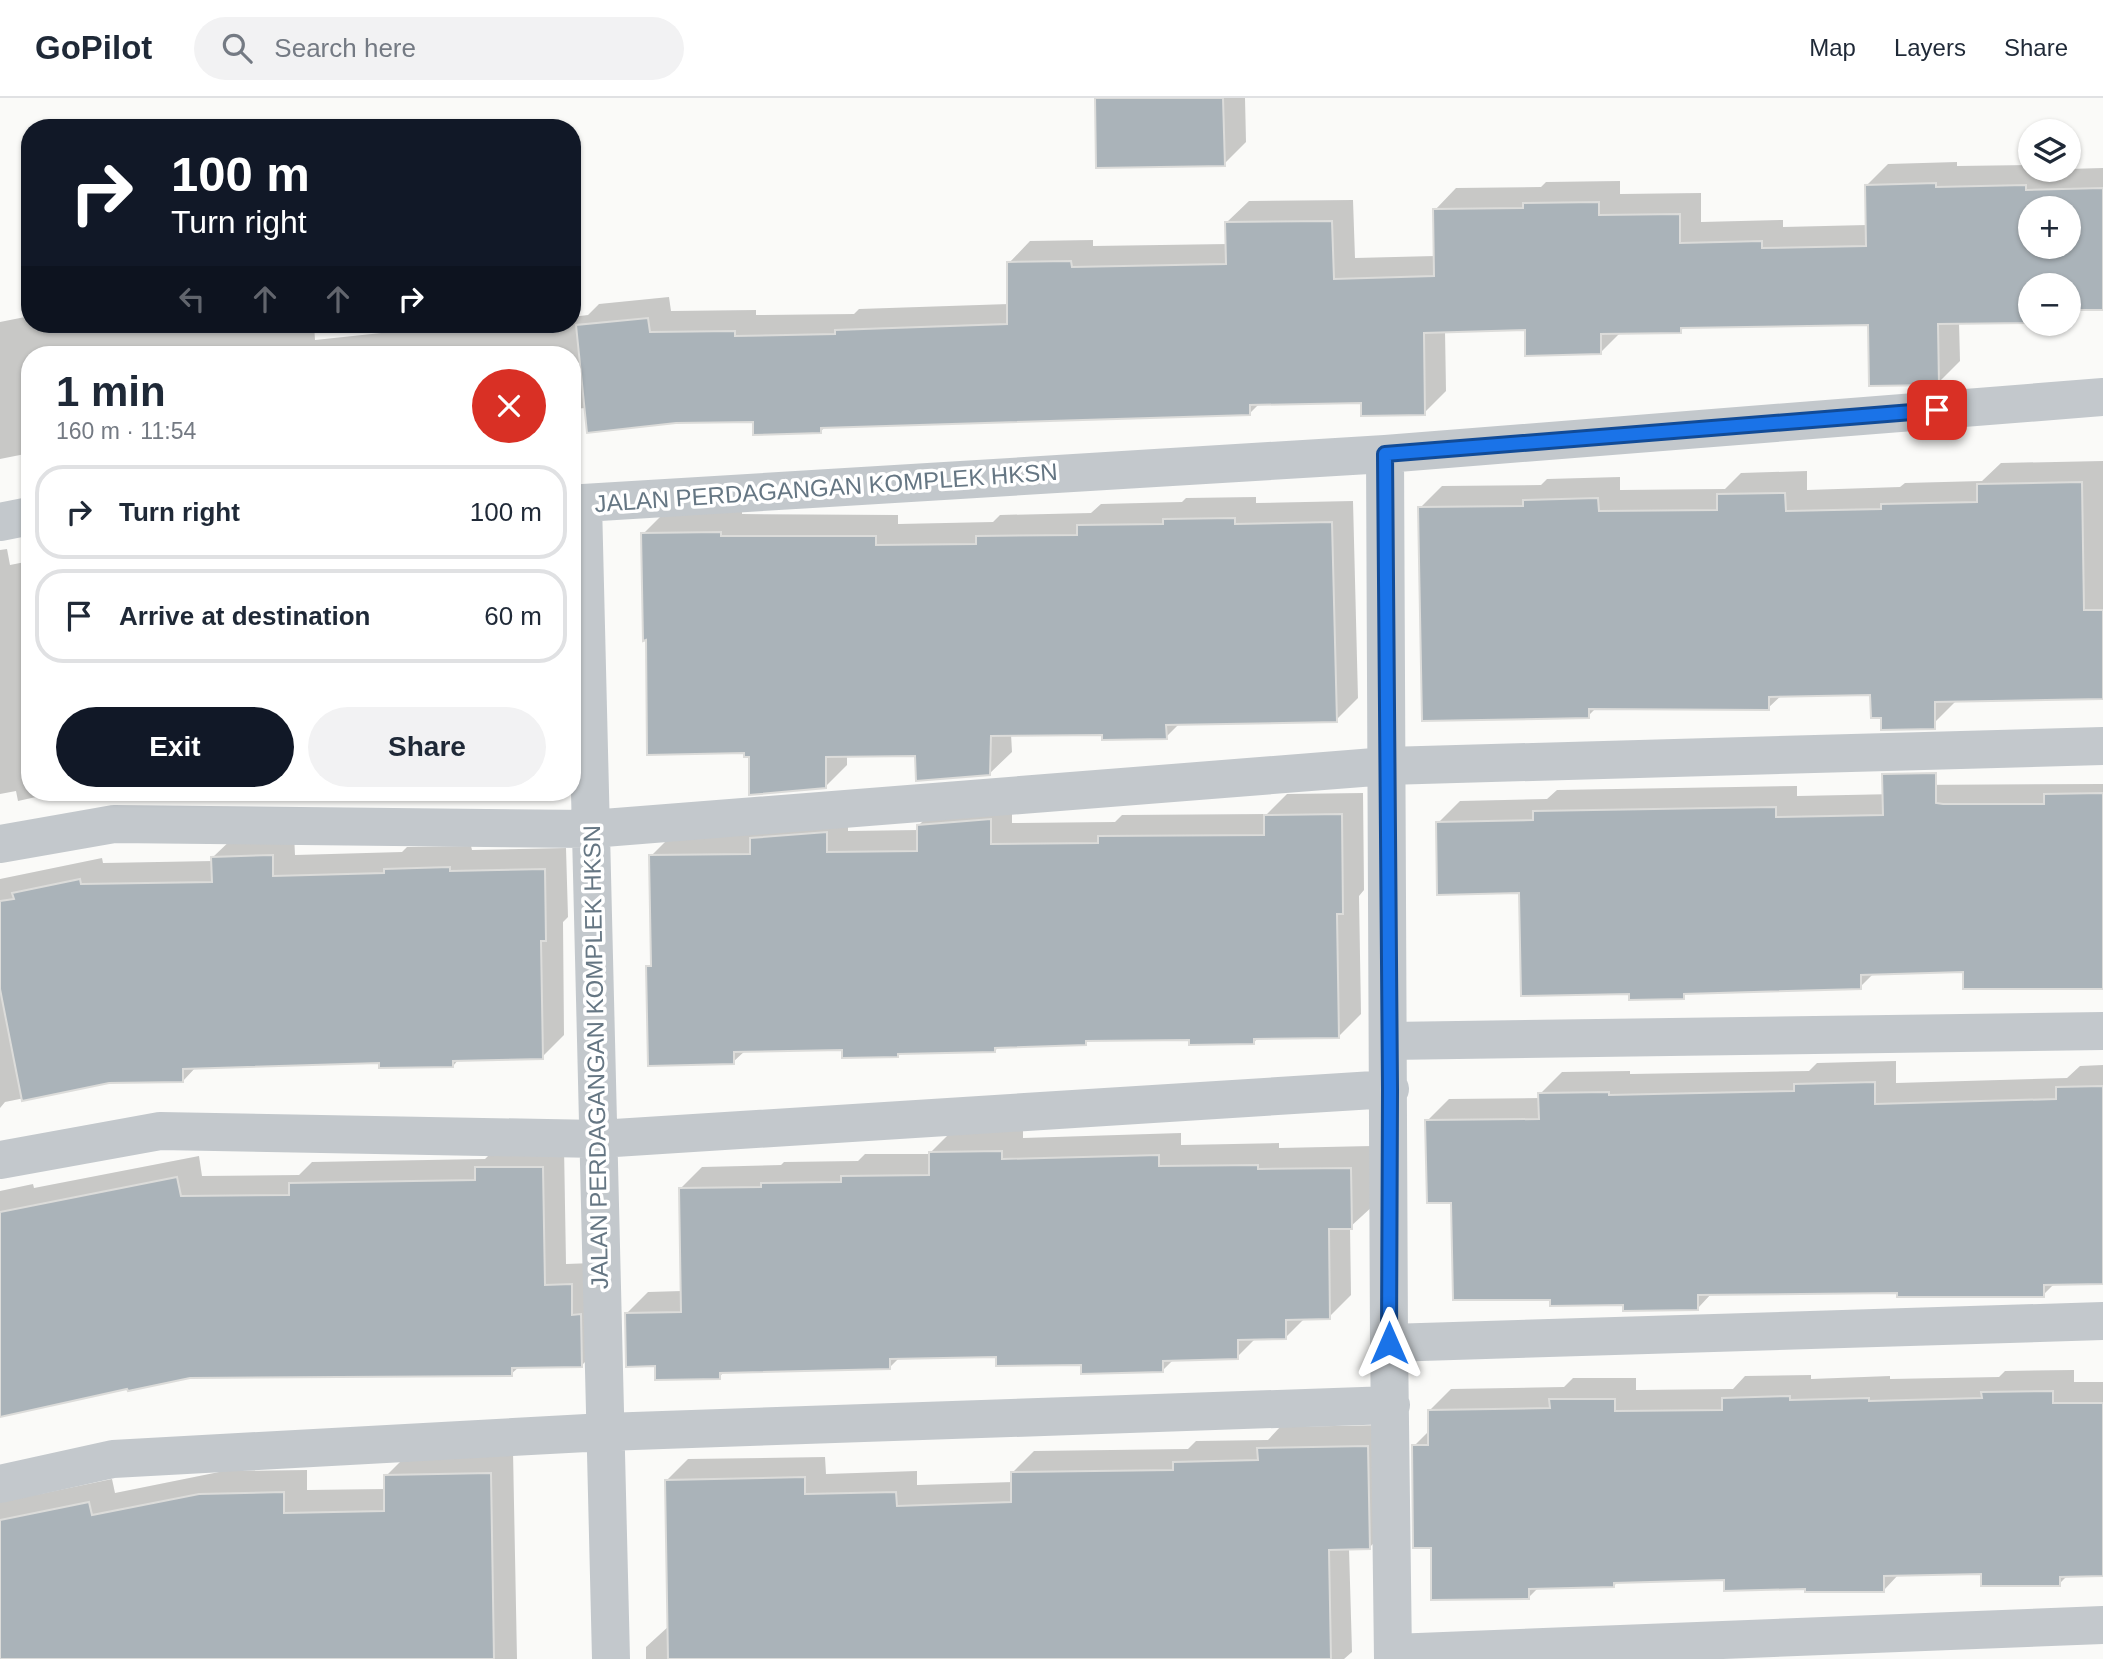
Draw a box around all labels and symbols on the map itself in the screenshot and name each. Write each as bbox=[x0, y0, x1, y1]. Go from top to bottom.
pin bbox=[1907, 380, 1967, 440]
street label: JALAN PERDAGANGAN KOMPLEK HKSN bbox=[594, 458, 1058, 517]
street label: JALAN PERDAGANGAN KOMPLEK HKSN bbox=[578, 825, 613, 1289]
position arrow bbox=[1352, 1306, 1426, 1380]

